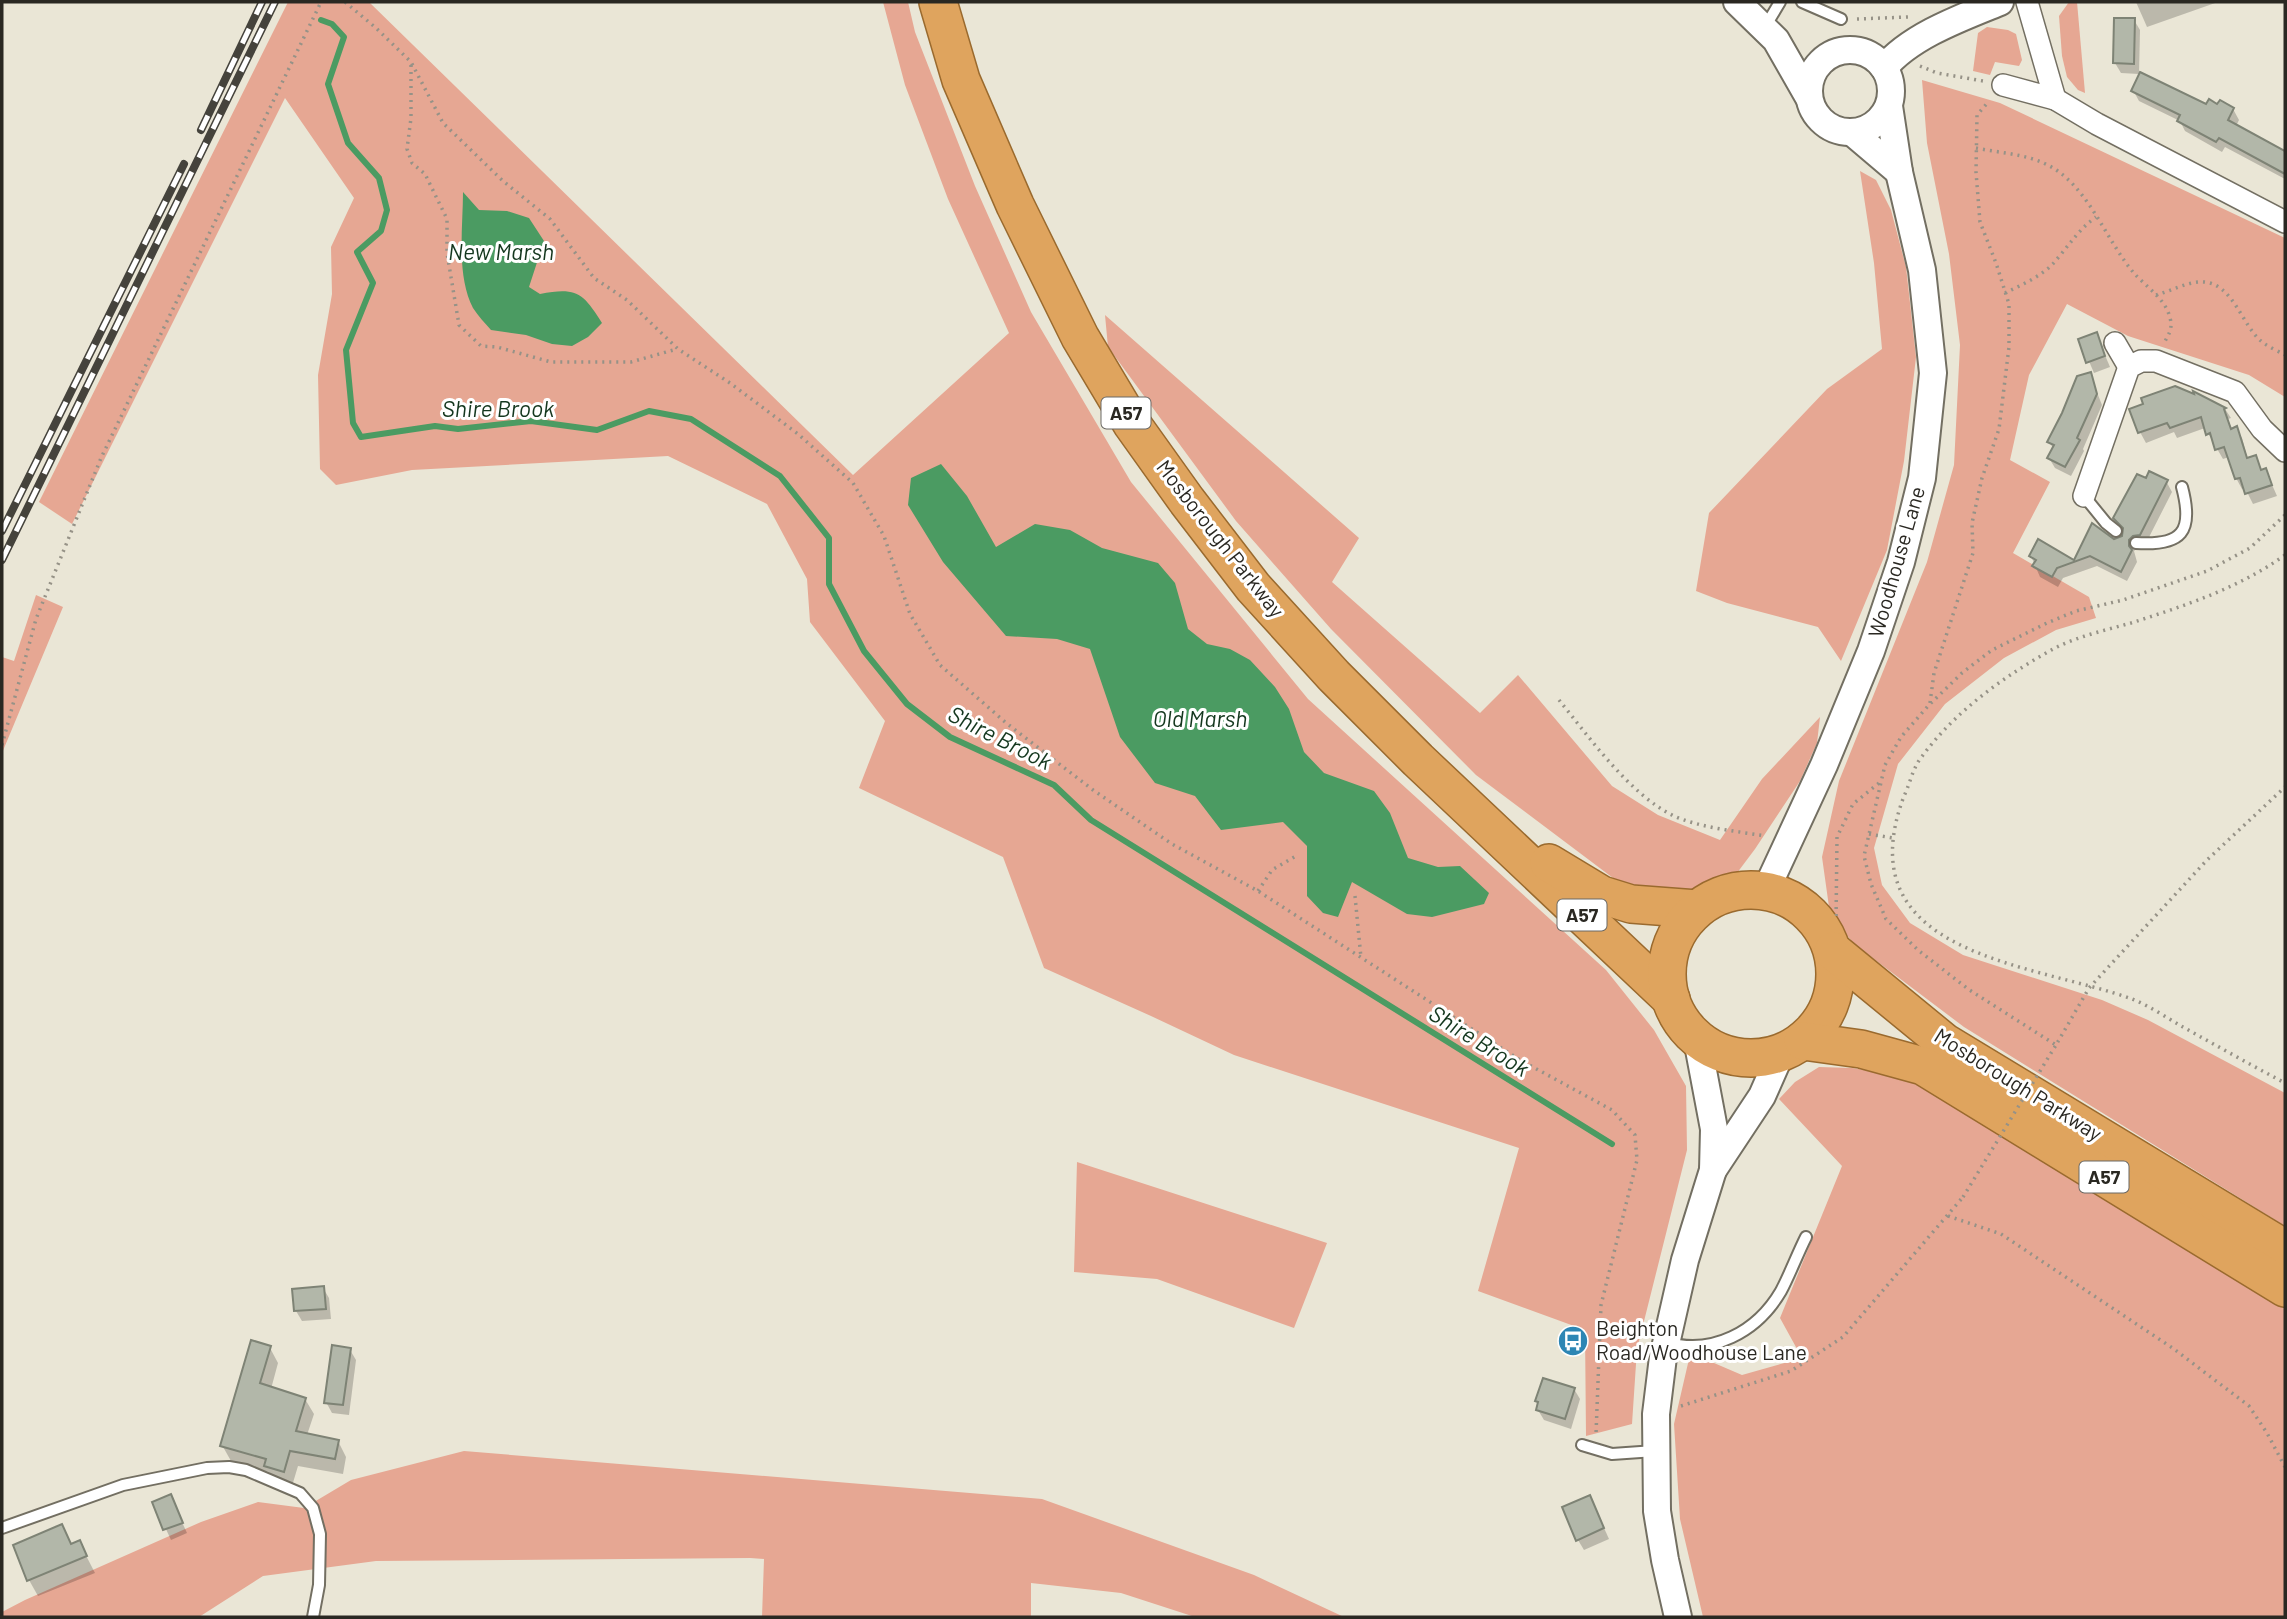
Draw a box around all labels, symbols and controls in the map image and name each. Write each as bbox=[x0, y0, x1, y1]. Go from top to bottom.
water label: New Marsh bbox=[448, 237, 554, 265]
water label: Shire Brook bbox=[442, 394, 554, 422]
road number: A57 bbox=[1102, 398, 1150, 428]
street label: Mosborough Parkway bbox=[1152, 454, 1291, 622]
street label: Woodhouse Lane bbox=[1862, 483, 1929, 640]
water label: Shire Brook bbox=[944, 699, 1057, 775]
water label: Old Marsh bbox=[1153, 704, 1247, 732]
road number: A57 bbox=[1558, 900, 1606, 931]
water label: Shire Brook bbox=[1424, 998, 1535, 1082]
street label: Mosborough Parkway bbox=[1930, 1022, 2107, 1146]
road number: A57 bbox=[2080, 1162, 2128, 1192]
place label: Beighton Road/Woodhouse Lane bbox=[1596, 1315, 1807, 1364]
bus stop icon: Beighton Road/Woodhouse Lane bbox=[1556, 1324, 1590, 1358]

